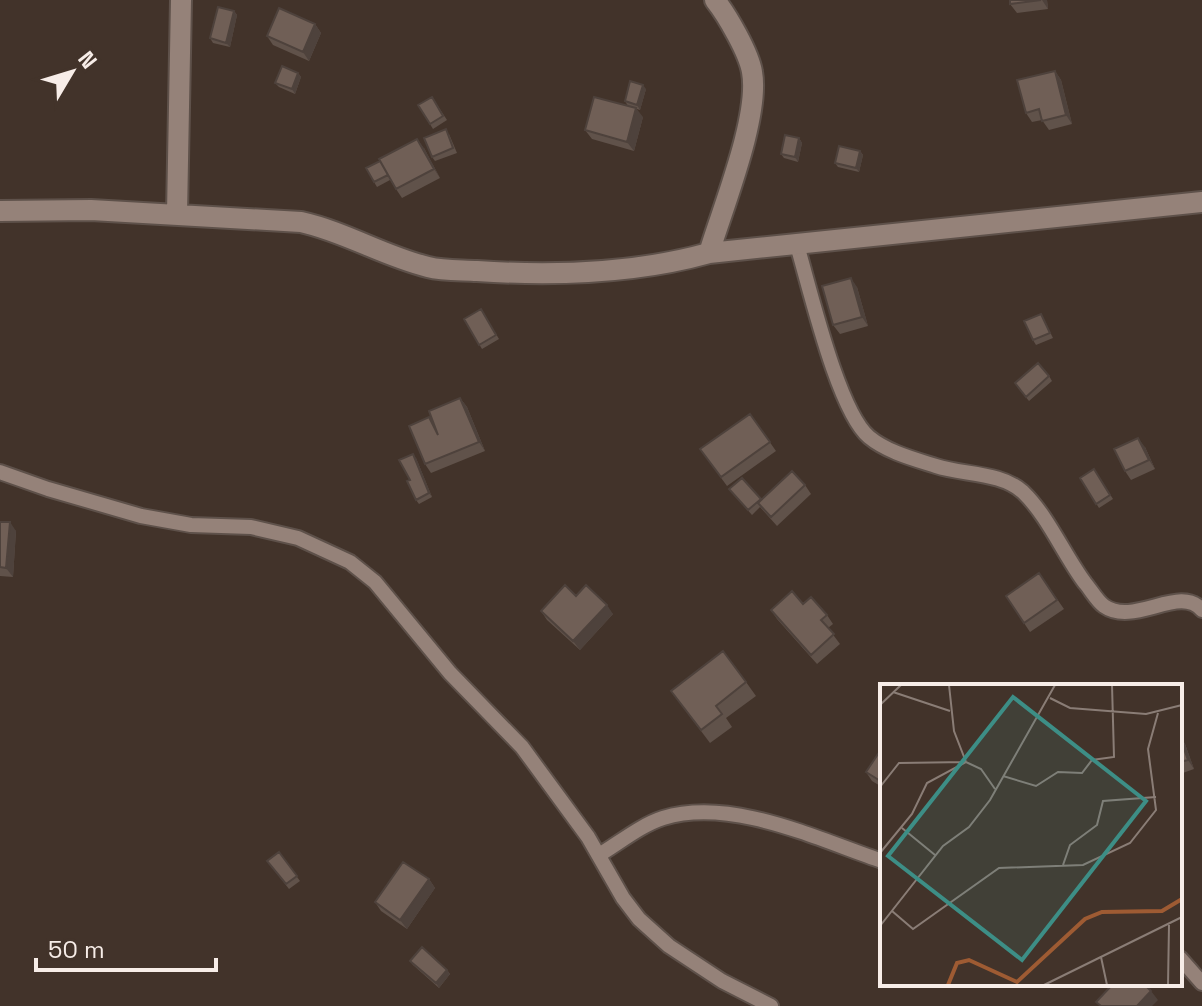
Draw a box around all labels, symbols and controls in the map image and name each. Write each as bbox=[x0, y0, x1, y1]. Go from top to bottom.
north arrow bbox=[32, 32, 112, 112]
text: N bbox=[72, 45, 103, 74]
inset map bbox=[880, 684, 1182, 986]
scale bar bbox=[36, 922, 216, 972]
text: 50 m bbox=[48, 934, 105, 965]

